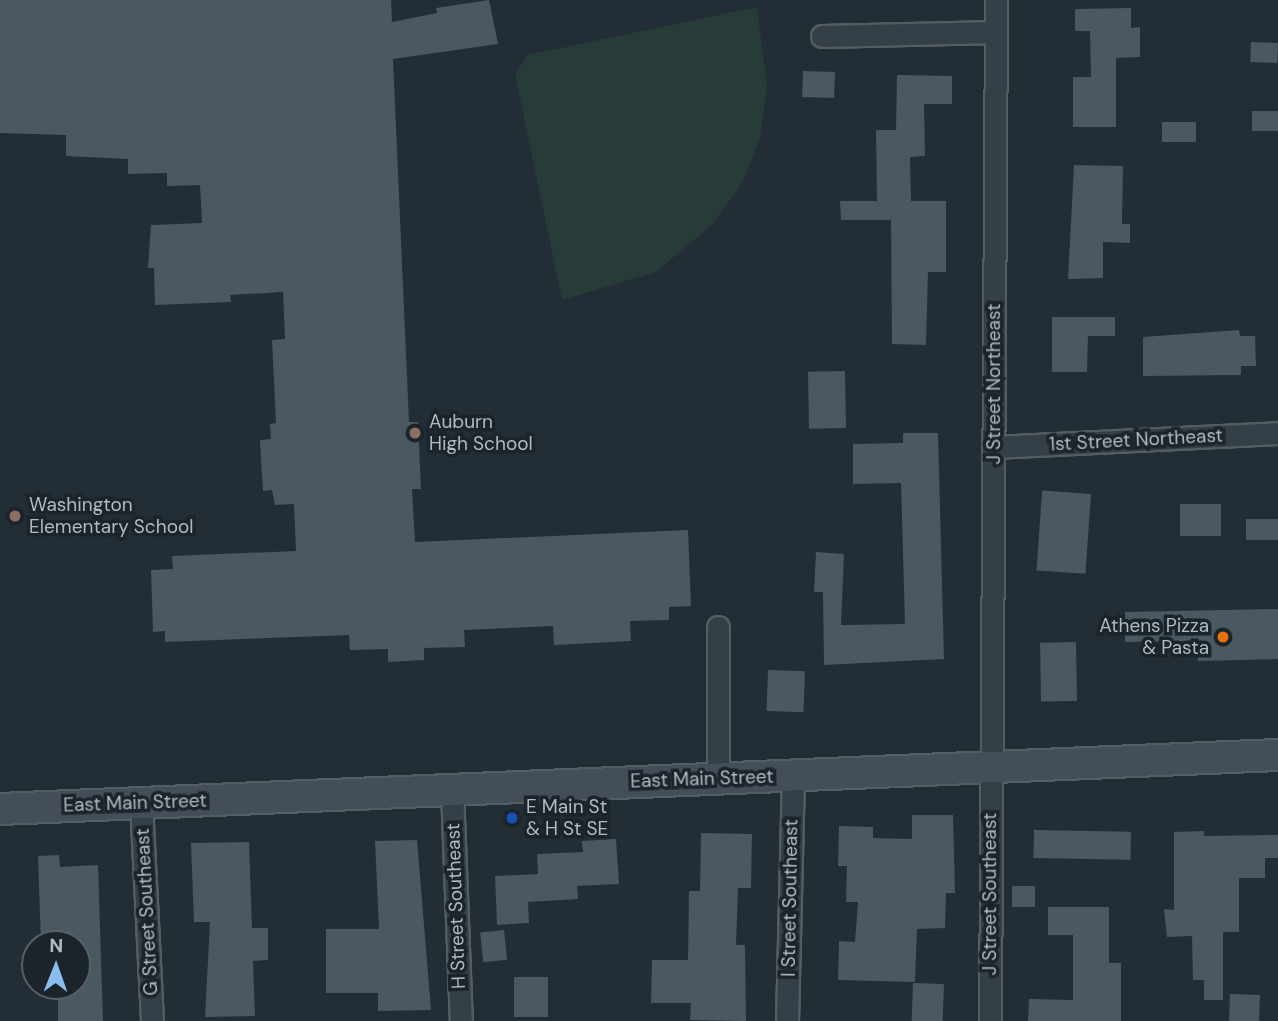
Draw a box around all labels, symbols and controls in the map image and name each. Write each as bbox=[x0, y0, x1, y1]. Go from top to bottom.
street label: J Street Northeast bbox=[983, 304, 1005, 464]
place label: Auburn High School bbox=[429, 411, 533, 455]
street label: 1st Street Northeast bbox=[1049, 424, 1223, 456]
marker: Auburn High School bbox=[407, 425, 423, 441]
place label: Washington Elementary School bbox=[29, 494, 193, 538]
marker: Washington Elementary School bbox=[7, 508, 23, 524]
place label: Athens Pizza & Pasta bbox=[1099, 615, 1209, 659]
marker: Athens Pizza & Pasta bbox=[1215, 629, 1231, 645]
street label: East Main Street bbox=[630, 765, 774, 793]
street label: East Main Street bbox=[63, 789, 207, 817]
place label: E Main St & H St SE bbox=[526, 796, 608, 840]
marker: E Main St & H St SE bbox=[504, 810, 520, 826]
street label: J Street Southeast bbox=[979, 813, 1001, 975]
street label: I Street Southeast bbox=[777, 819, 803, 977]
street label: H Street Southeast bbox=[442, 823, 470, 989]
street label: G Street Southeast bbox=[131, 828, 163, 996]
north arrow bbox=[21, 930, 91, 1000]
text: N bbox=[49, 933, 63, 958]

